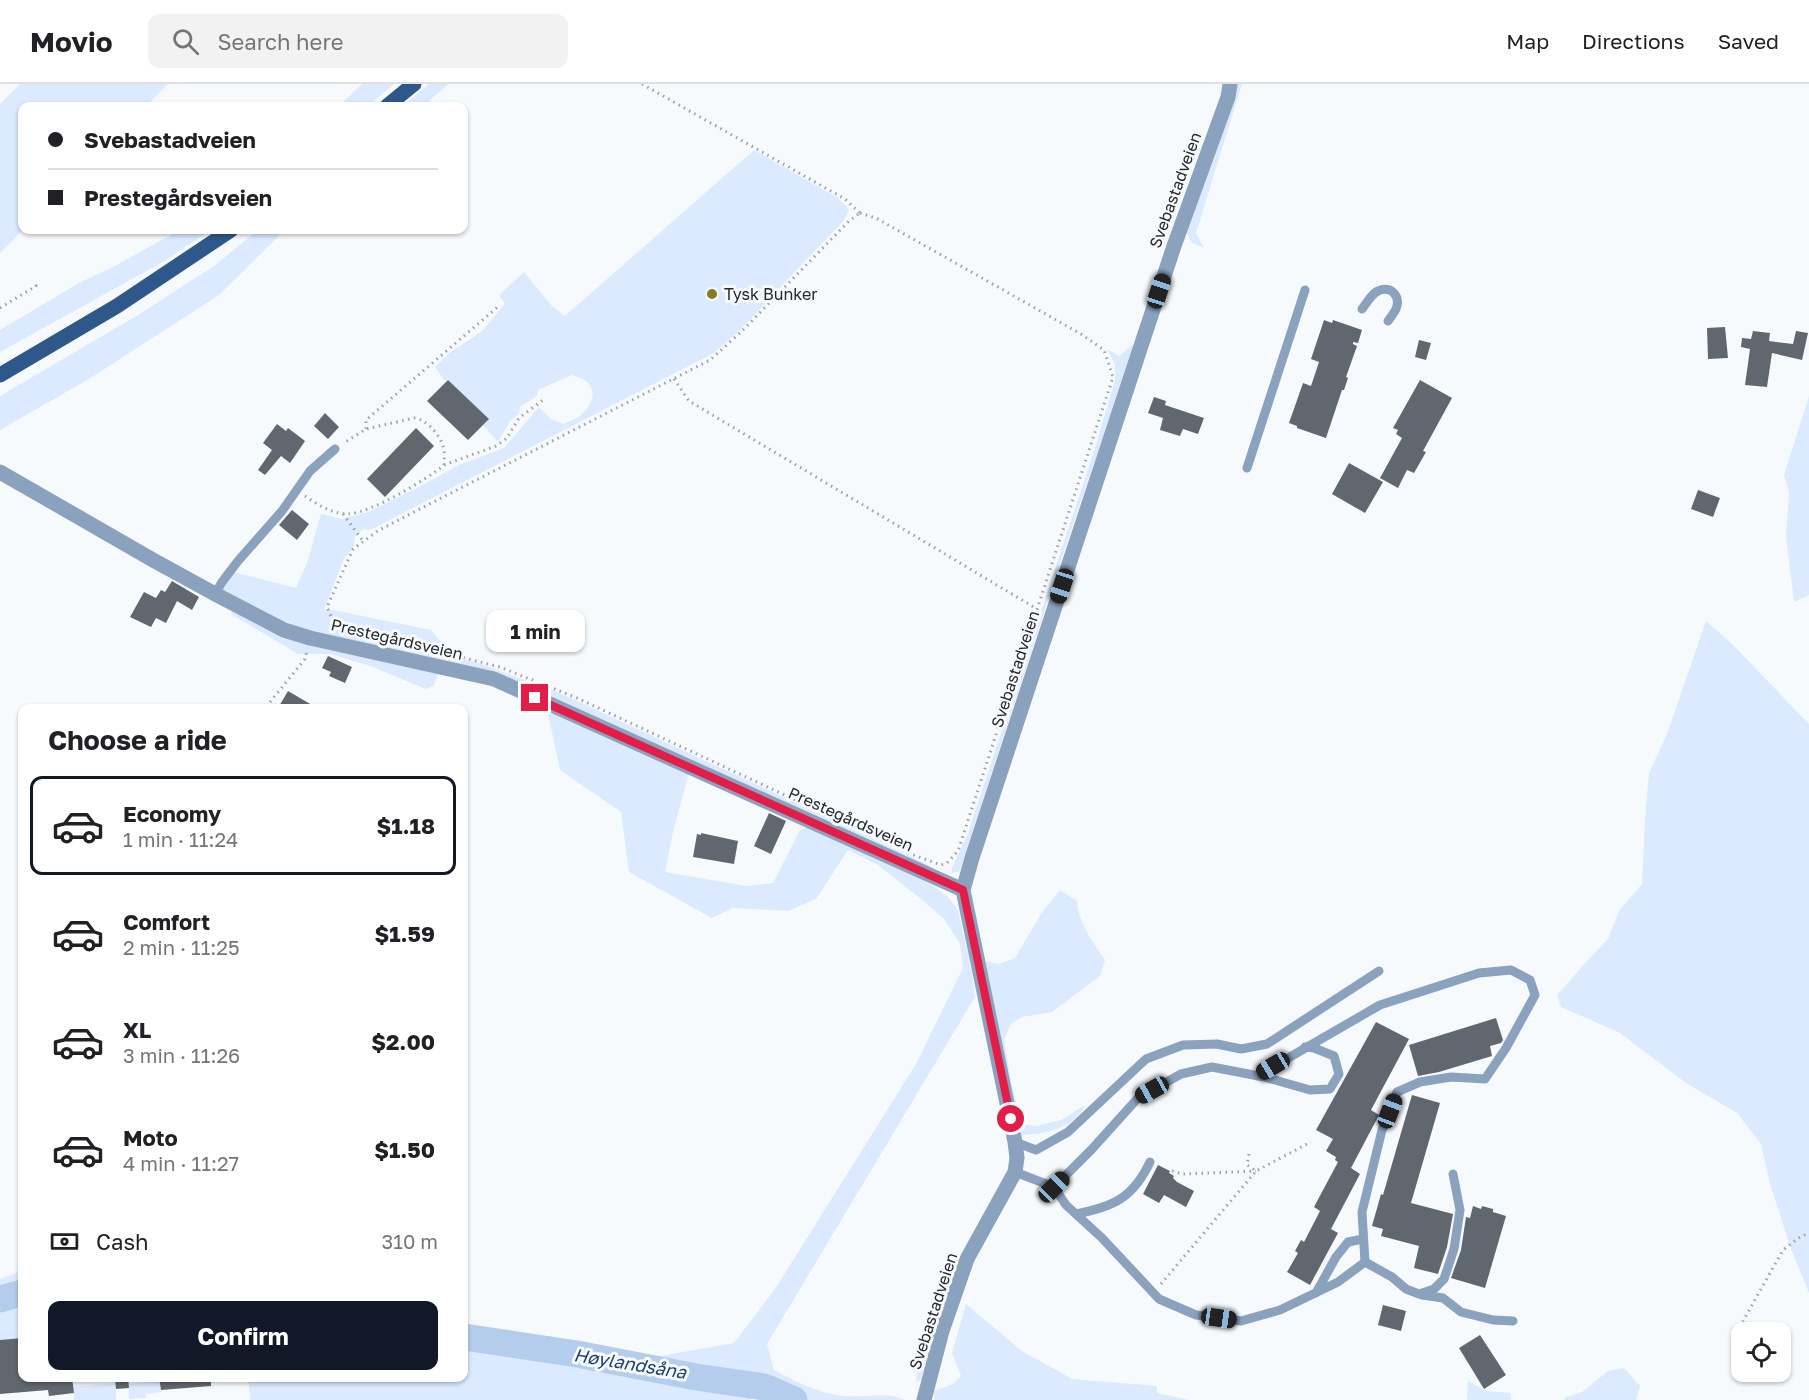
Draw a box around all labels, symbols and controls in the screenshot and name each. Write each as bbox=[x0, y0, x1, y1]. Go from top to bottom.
search box bbox=[148, 14, 568, 68]
text: Movio bbox=[30, 25, 112, 58]
icon: search bbox=[169, 25, 202, 58]
text: Search here bbox=[217, 28, 344, 55]
text: Map bbox=[1506, 28, 1549, 54]
text: Directions bbox=[1582, 28, 1685, 54]
text: Saved bbox=[1718, 28, 1779, 54]
text: Svebastadveien bbox=[84, 126, 256, 153]
street label: Svebastadveien bbox=[1145, 129, 1205, 251]
text: Prestegårdsveien bbox=[84, 184, 272, 211]
car bbox=[1145, 271, 1173, 311]
place label: Tysk Bunker bbox=[724, 284, 818, 304]
marker: Tysk Bunker bbox=[705, 287, 719, 301]
car bbox=[1048, 566, 1076, 606]
street label: Svebastadveien bbox=[987, 608, 1043, 730]
callout: 1 min bbox=[486, 611, 584, 653]
street label: Prestegårdsveien bbox=[329, 614, 465, 664]
text: 1 min bbox=[510, 619, 561, 643]
route end bbox=[521, 684, 548, 711]
text: Choose a ride bbox=[48, 724, 227, 756]
street label: Prestegårdsveien bbox=[785, 782, 917, 856]
icon: car bbox=[51, 799, 105, 853]
text: Economy bbox=[123, 800, 221, 827]
text: $1.18 bbox=[376, 812, 435, 839]
text: 1 min · 11:24 bbox=[123, 827, 238, 851]
icon: car bbox=[51, 907, 105, 961]
text: Comfort bbox=[123, 908, 210, 935]
text: $1.59 bbox=[374, 920, 435, 947]
text: 2 min · 11:25 bbox=[123, 935, 240, 959]
icon: car bbox=[51, 1015, 105, 1069]
text: XL bbox=[123, 1016, 151, 1043]
text: $2.00 bbox=[371, 1028, 435, 1055]
text: 3 min · 11:26 bbox=[123, 1043, 240, 1067]
car bbox=[1253, 1049, 1293, 1083]
car bbox=[1132, 1073, 1172, 1107]
car bbox=[1375, 1091, 1405, 1131]
route start bbox=[997, 1105, 1024, 1132]
icon: car bbox=[51, 1123, 105, 1177]
text: Moto bbox=[123, 1124, 178, 1151]
text: $1.50 bbox=[374, 1136, 435, 1163]
text: 4 min · 11:27 bbox=[123, 1151, 239, 1175]
car bbox=[1035, 1168, 1073, 1206]
icon: cash bbox=[48, 1225, 81, 1258]
text: Cash bbox=[96, 1228, 149, 1255]
text: 310 m bbox=[382, 1229, 438, 1253]
street label: Svebastadveien bbox=[905, 1250, 961, 1372]
button: Confirm bbox=[48, 1301, 438, 1370]
car bbox=[1200, 1307, 1238, 1329]
map controls bbox=[1731, 1322, 1791, 1382]
button: locate bbox=[1731, 1322, 1791, 1382]
water label: Høylandsåna bbox=[572, 1343, 689, 1383]

